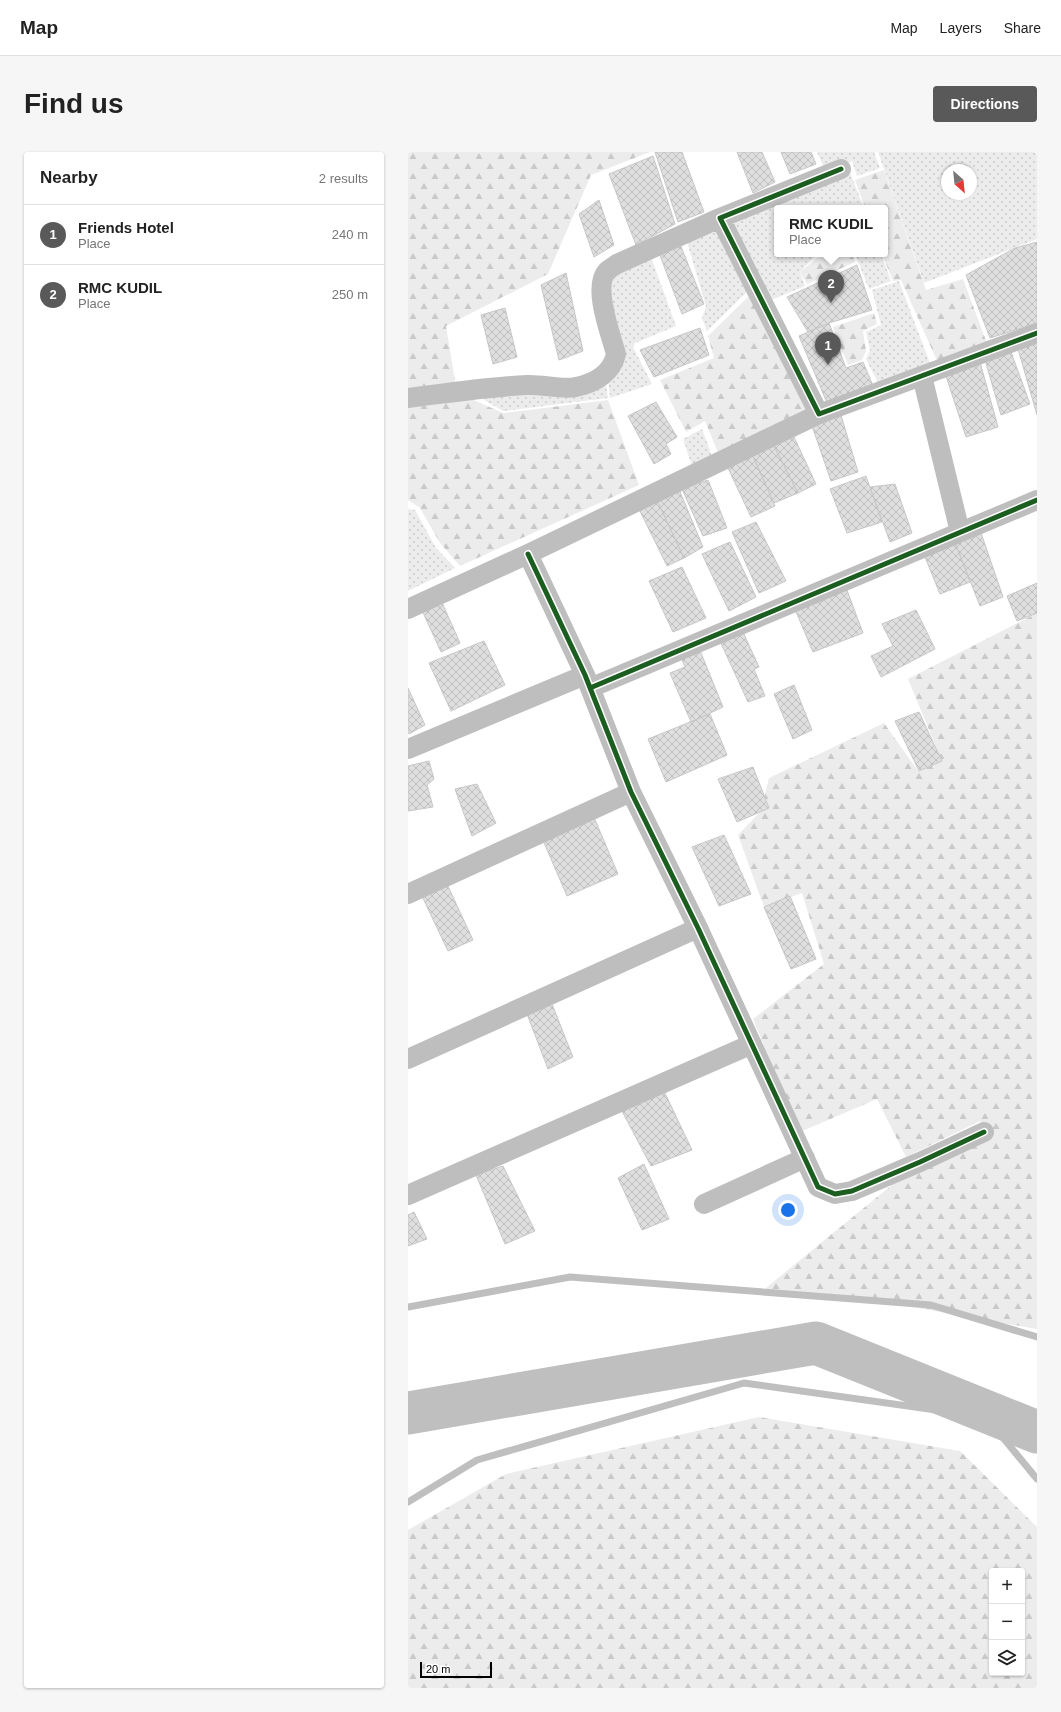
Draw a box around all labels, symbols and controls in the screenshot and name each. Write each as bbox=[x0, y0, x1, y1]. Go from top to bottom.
text: Map bbox=[20, 17, 58, 38]
text: Map bbox=[890, 20, 918, 36]
text: Layers bbox=[940, 20, 982, 36]
text: Share bbox=[1004, 20, 1041, 36]
button: Directions bbox=[933, 86, 1037, 122]
text: Find us bbox=[24, 88, 124, 119]
north arrow bbox=[941, 164, 977, 200]
text: Nearby bbox=[40, 168, 98, 187]
text: 2 results bbox=[319, 171, 368, 186]
popup bbox=[774, 205, 888, 257]
text: RMC KUDIL bbox=[789, 215, 873, 232]
text: Friends Hotel bbox=[78, 219, 174, 236]
text: 1 bbox=[49, 227, 57, 242]
text: 240 m bbox=[332, 227, 368, 242]
text: Place bbox=[789, 232, 821, 247]
text: Place bbox=[78, 236, 111, 251]
pin: 2 bbox=[818, 270, 844, 303]
text: RMC KUDIL bbox=[78, 279, 162, 296]
text: 2 bbox=[49, 287, 57, 302]
text: 250 m bbox=[332, 287, 368, 302]
text: Place bbox=[78, 296, 111, 311]
pin: 1 bbox=[815, 332, 841, 365]
your location bbox=[778, 1200, 798, 1220]
map controls bbox=[989, 1568, 1025, 1676]
button: + bbox=[989, 1568, 1025, 1604]
button: − bbox=[989, 1604, 1025, 1640]
button: layers bbox=[989, 1640, 1025, 1676]
scale bar bbox=[420, 1660, 492, 1679]
text: 20 m bbox=[426, 1663, 450, 1675]

